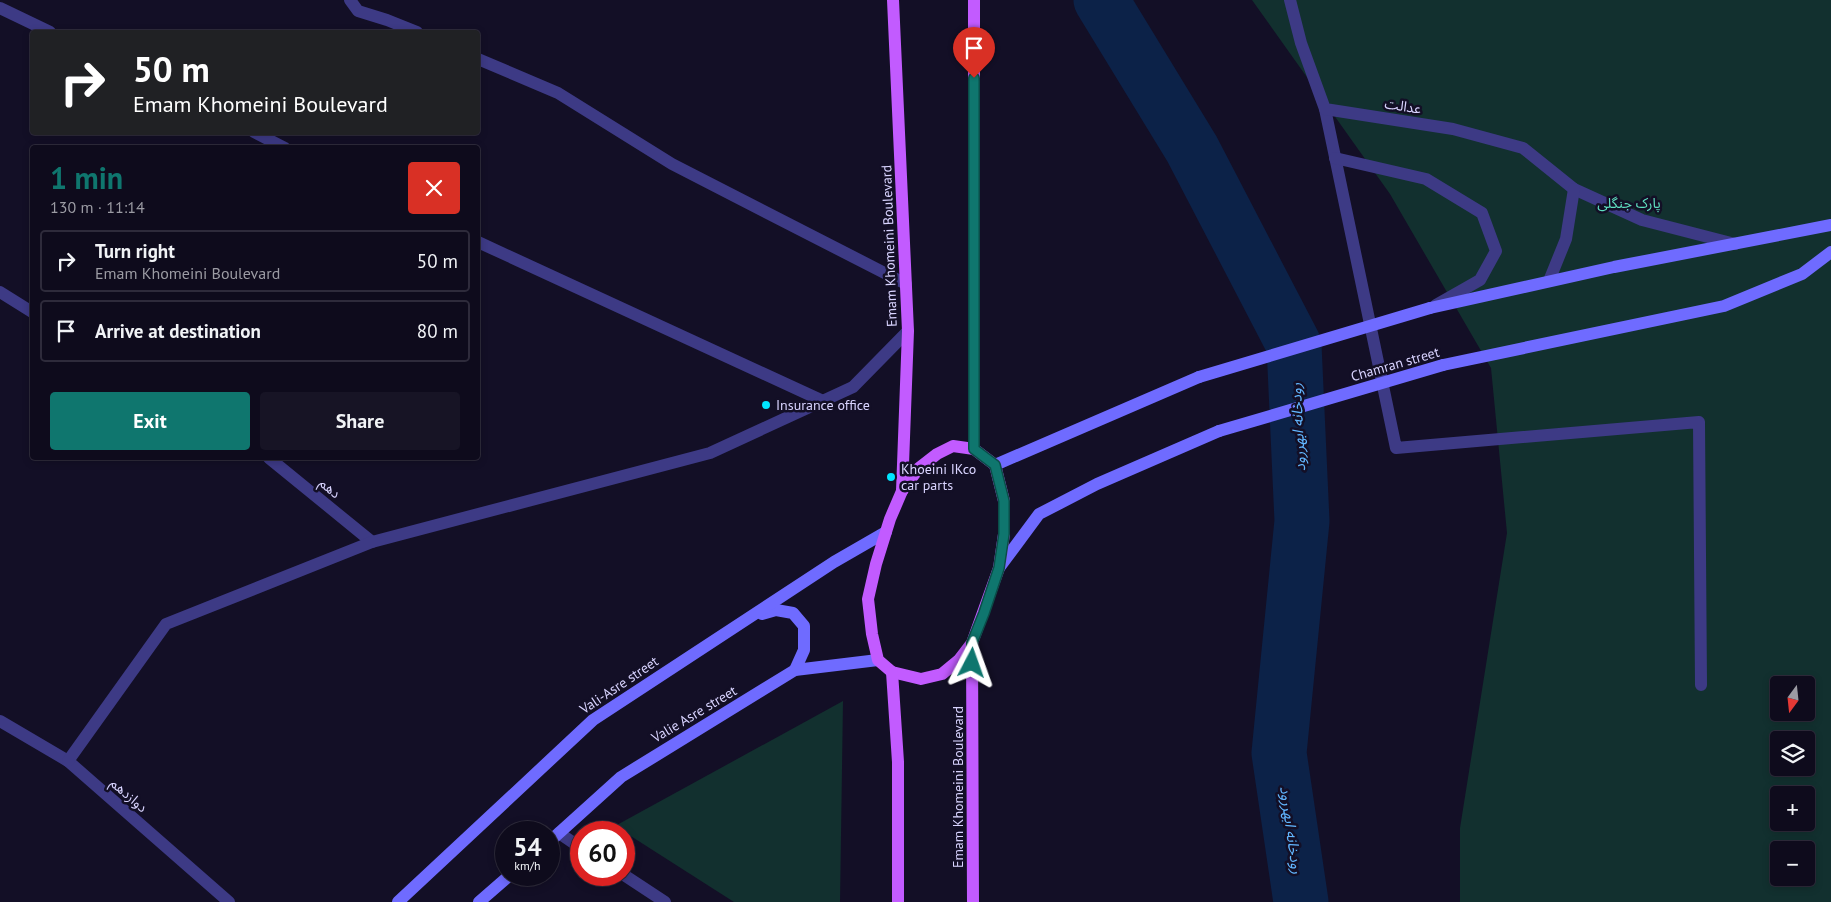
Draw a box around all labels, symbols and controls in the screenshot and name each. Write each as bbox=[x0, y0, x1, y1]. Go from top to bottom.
pin bbox=[953, 27, 995, 78]
icon: arrive bbox=[960, 34, 988, 62]
text: 50 m bbox=[133, 46, 210, 92]
icon: right bbox=[50, 50, 115, 115]
text: Emam Khomeini Boulevard bbox=[133, 90, 388, 118]
street label: عدالت bbox=[1383, 94, 1423, 118]
text: 1 min bbox=[50, 158, 123, 197]
button: close bbox=[408, 162, 460, 214]
street label: Emam Khomeini Boulevard bbox=[877, 165, 901, 327]
park label: پارک جنگلی bbox=[1597, 194, 1661, 213]
text: 130 m · 11:14 bbox=[50, 197, 145, 217]
text: Turn right bbox=[95, 239, 175, 263]
icon: right bbox=[52, 247, 80, 275]
text: 50 m bbox=[417, 249, 458, 273]
text: Emam Khomeini Boulevard bbox=[95, 263, 280, 283]
icon: arrive bbox=[52, 317, 80, 345]
text: Arrive at destination bbox=[95, 319, 261, 343]
text: 80 m bbox=[417, 319, 458, 343]
street label: Chamran street bbox=[1349, 343, 1442, 385]
water label: رودخانه ابهررود bbox=[1286, 382, 1309, 472]
button: Exit bbox=[50, 392, 250, 450]
button: Share bbox=[260, 392, 460, 450]
place label: Insurance office bbox=[776, 396, 870, 414]
marker: Insurance office bbox=[760, 399, 772, 411]
place label: Khoeini IKco car parts bbox=[901, 460, 976, 494]
marker: Khoeini IKco car parts bbox=[885, 471, 897, 483]
street label: دهم bbox=[314, 474, 345, 504]
position arrow bbox=[945, 636, 997, 688]
street label: Vali-Asre street bbox=[575, 652, 662, 718]
north arrow bbox=[1770, 676, 1815, 721]
map controls bbox=[1770, 676, 1815, 886]
street label: Valie Asre street bbox=[647, 681, 740, 747]
street label: Emam Khomeini Boulevard bbox=[949, 706, 967, 868]
button: layers bbox=[1770, 731, 1815, 776]
street label: دوازدهم bbox=[105, 774, 152, 818]
water label: رودخانه ابهررود bbox=[1276, 785, 1307, 876]
button: + bbox=[1770, 786, 1815, 831]
speed limit sign: 60 bbox=[570, 821, 635, 886]
text: 54 bbox=[513, 831, 542, 863]
button: − bbox=[1770, 841, 1815, 886]
text: km/h bbox=[514, 858, 541, 873]

